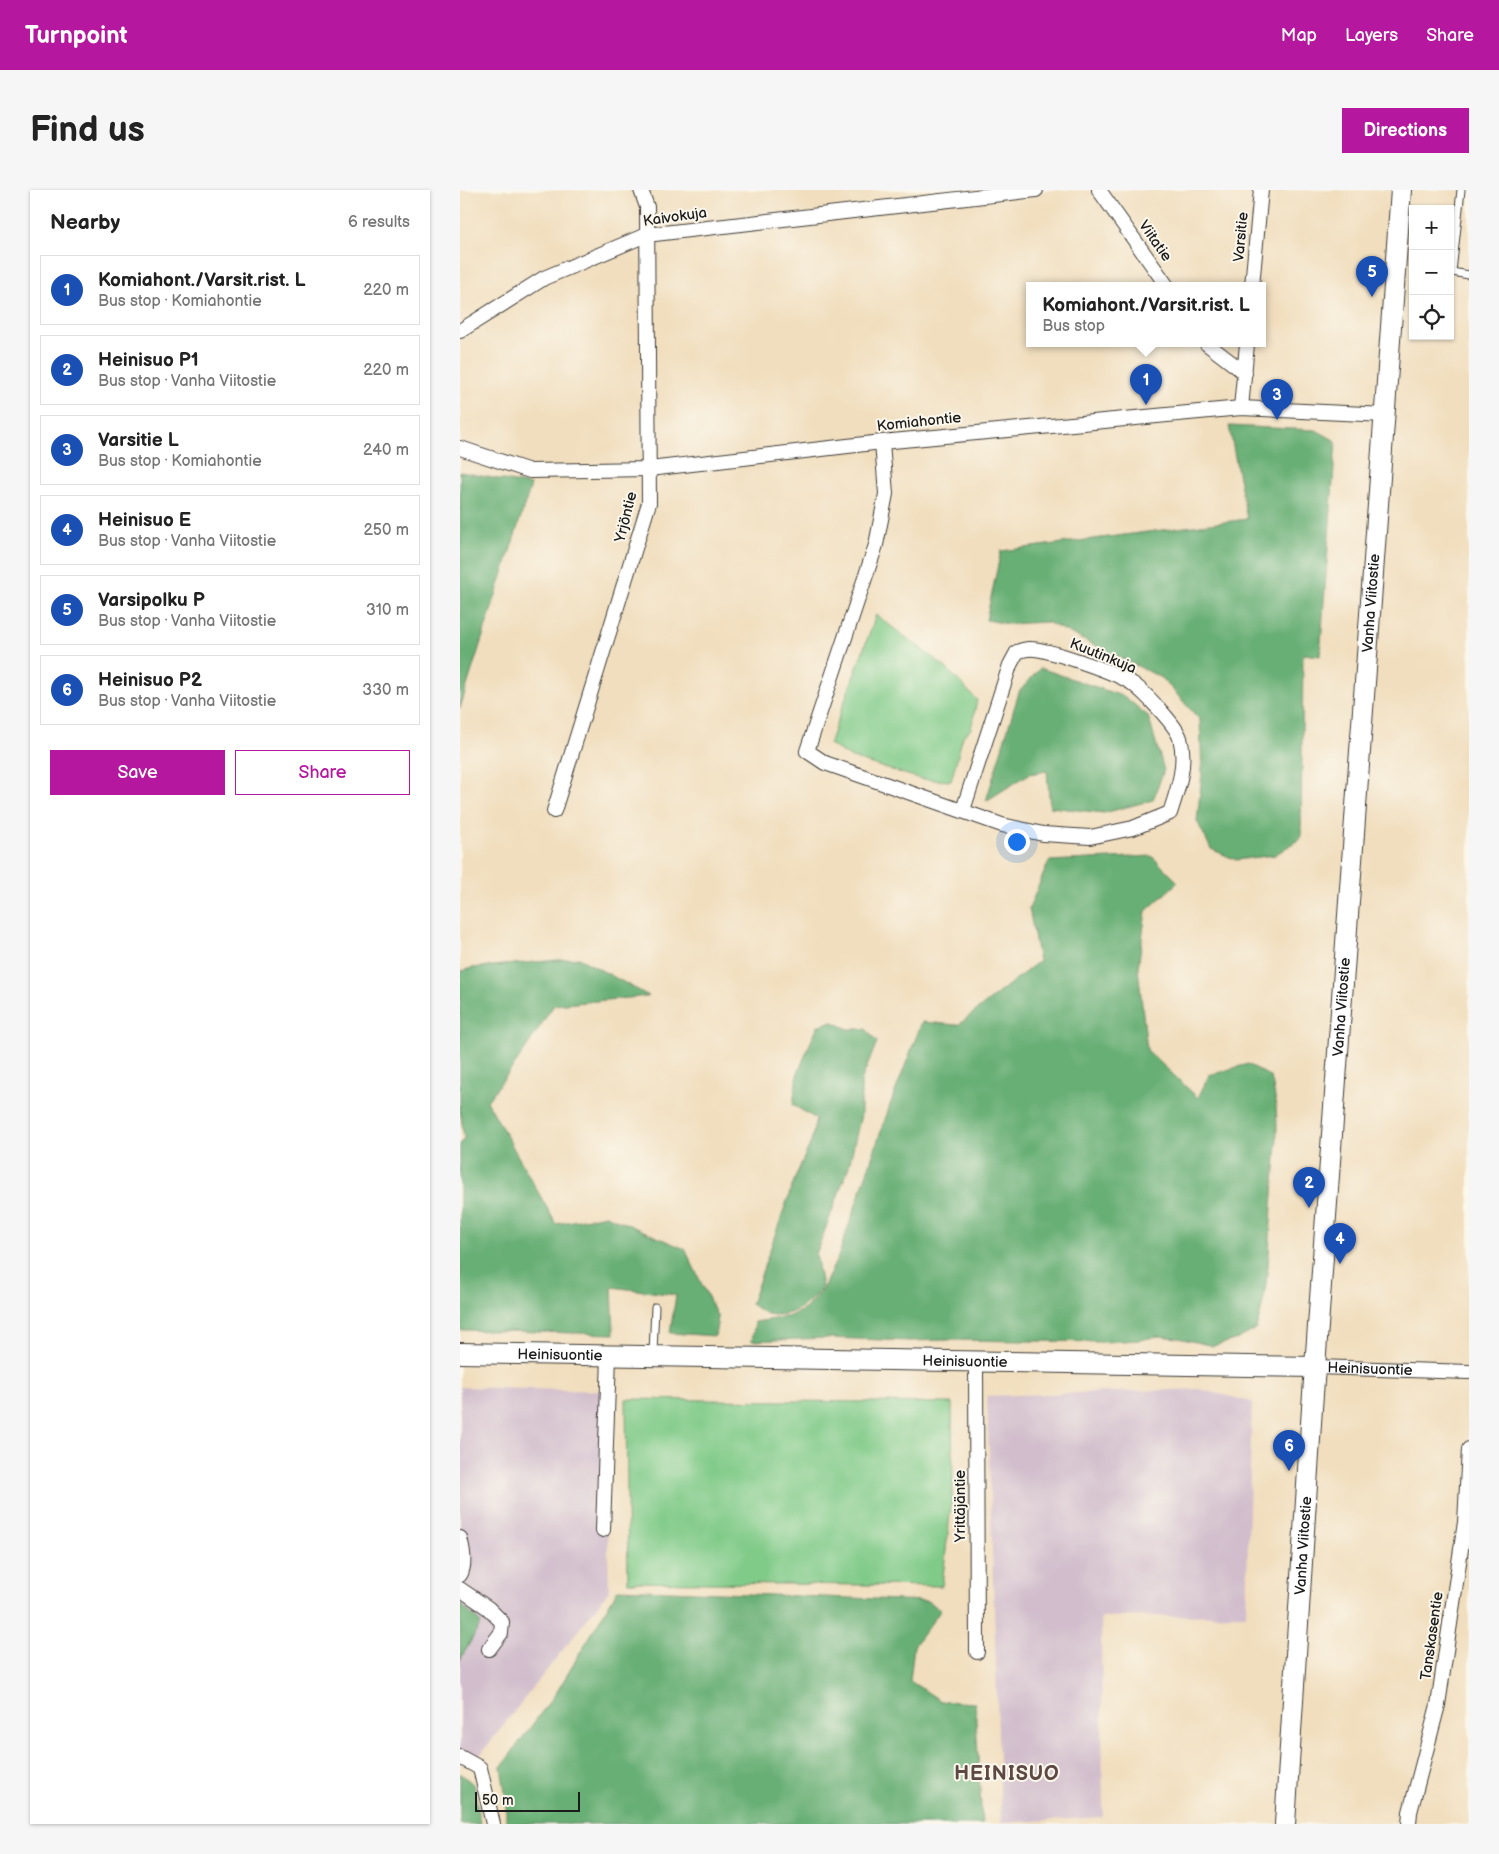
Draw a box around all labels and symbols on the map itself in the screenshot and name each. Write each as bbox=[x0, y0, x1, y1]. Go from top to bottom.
street label: Kaivokuja bbox=[642, 203, 708, 231]
street label: Varsitie bbox=[1229, 211, 1253, 263]
street label: Viitatie bbox=[1134, 217, 1176, 265]
pin: 5 bbox=[1356, 256, 1388, 297]
pin: 1 bbox=[1130, 364, 1162, 405]
pin: 3 bbox=[1261, 379, 1293, 420]
street label: Komiahontie bbox=[876, 408, 962, 436]
street label: Yrjöntie bbox=[610, 490, 641, 545]
street label: Vanha Viitostie bbox=[1358, 553, 1384, 653]
street label: Kuutinkuja bbox=[1067, 634, 1139, 678]
your location bbox=[1004, 829, 1030, 855]
street label: Vanha Viitostie bbox=[1328, 957, 1354, 1057]
pin: 2 bbox=[1293, 1167, 1325, 1208]
pin: 4 bbox=[1324, 1223, 1356, 1264]
street label: Heinisuontie bbox=[517, 1344, 603, 1365]
street label: Heinisuontie bbox=[922, 1351, 1008, 1371]
street label: Heinisuontie bbox=[1327, 1358, 1413, 1380]
pin: 6 bbox=[1273, 1430, 1305, 1471]
street label: Yrittäjäntie bbox=[951, 1470, 970, 1543]
street label: Vanha Viitostie bbox=[1290, 1496, 1316, 1596]
street label: Tanskasentie bbox=[1416, 1590, 1448, 1681]
district label: HEINISUO bbox=[954, 1762, 1060, 1786]
scale bar bbox=[475, 1789, 580, 1812]

